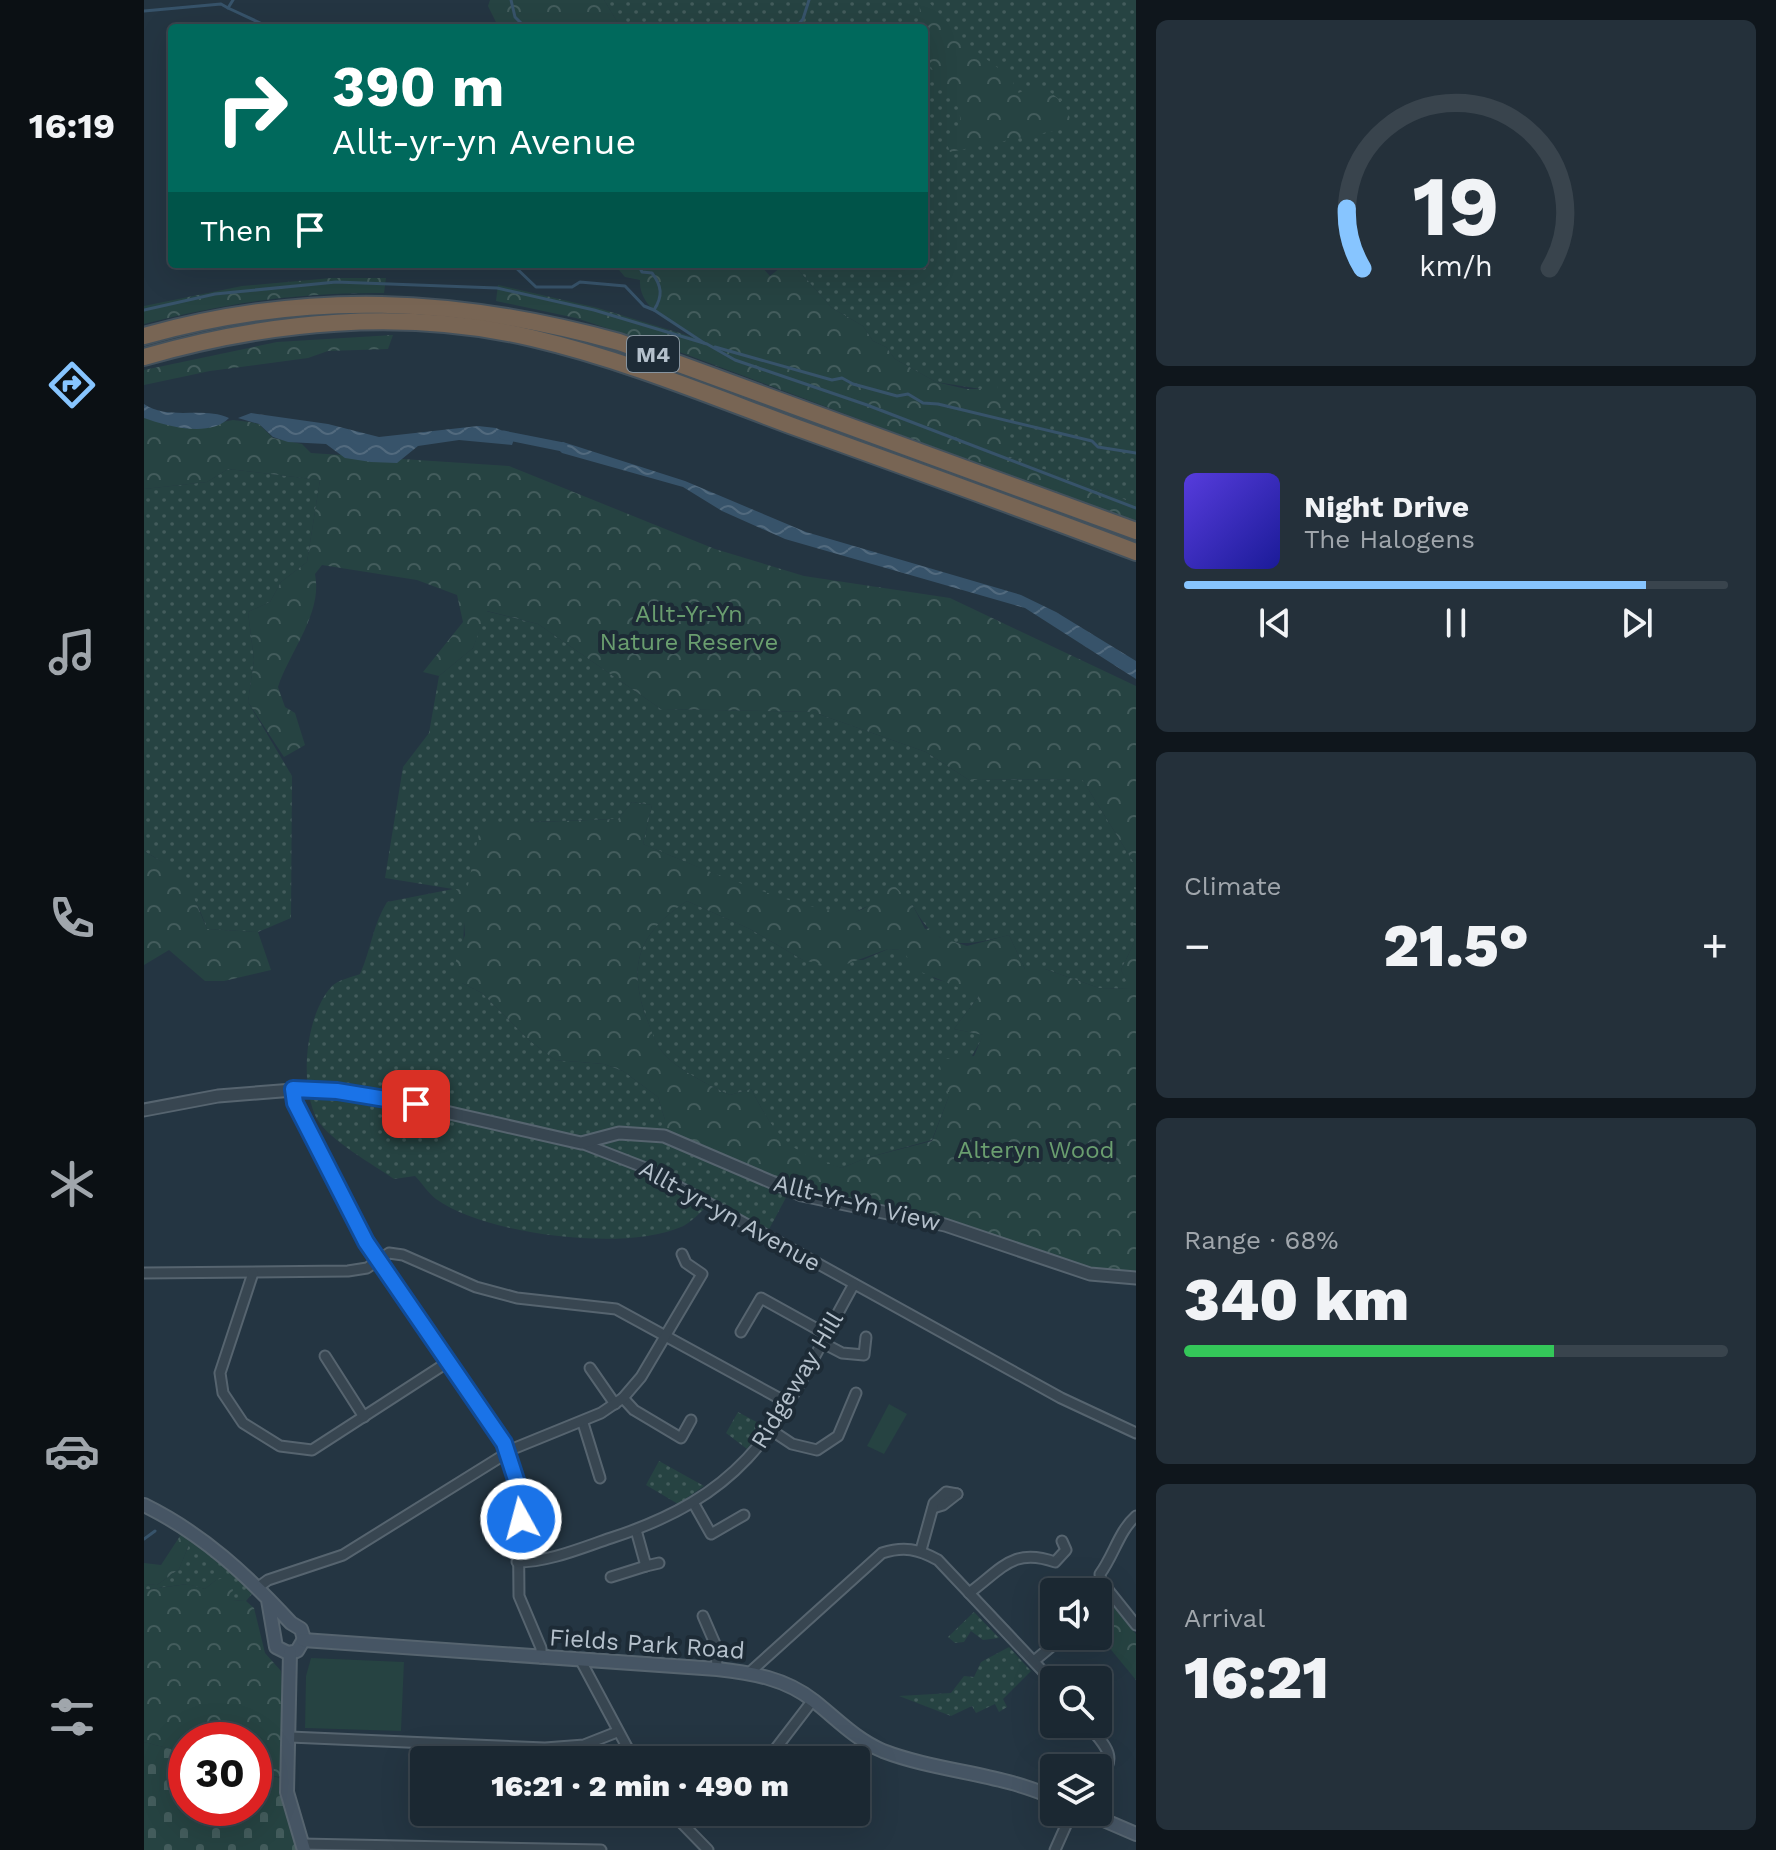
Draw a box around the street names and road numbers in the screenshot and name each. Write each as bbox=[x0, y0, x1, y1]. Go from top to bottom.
road number: M4 bbox=[627, 336, 679, 372]
street label: Allt-yr-yn Avenue bbox=[634, 1155, 826, 1277]
street label: Allt-Yr-Yn View bbox=[771, 1169, 943, 1237]
street label: Ridgeway Hill bbox=[745, 1306, 849, 1454]
street label: Fields Park Road bbox=[548, 1623, 746, 1665]

